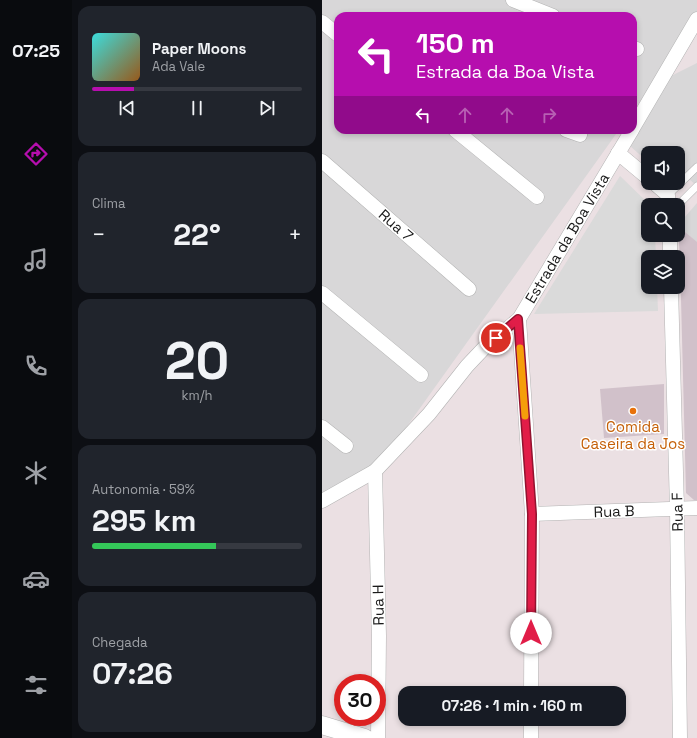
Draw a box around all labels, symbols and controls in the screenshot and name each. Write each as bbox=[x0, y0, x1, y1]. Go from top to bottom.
text: 150 m bbox=[416, 25, 495, 61]
icon: left bbox=[350, 28, 402, 80]
text: 07:25 bbox=[12, 39, 60, 62]
text: Paper Moons bbox=[152, 39, 246, 58]
text: Ada Vale bbox=[152, 58, 205, 75]
text: Estrada da Boa Vista bbox=[416, 60, 595, 83]
icon: previous bbox=[116, 97, 138, 119]
icon: pause bbox=[186, 97, 208, 119]
icon: next bbox=[256, 97, 278, 119]
icon: left bbox=[412, 104, 434, 126]
icon: ahead bbox=[454, 104, 476, 126]
icon: ahead bbox=[496, 104, 518, 126]
icon: right bbox=[538, 104, 560, 126]
icon: directions bbox=[22, 140, 50, 168]
map controls bbox=[641, 146, 685, 294]
button: sound bbox=[641, 146, 685, 190]
street label: Estrada da Boa Vista bbox=[521, 169, 614, 307]
text: Clima bbox=[92, 195, 125, 212]
button: search bbox=[641, 198, 685, 242]
street label: Rua 7 bbox=[375, 205, 417, 245]
text: 22° bbox=[173, 215, 221, 254]
text: − bbox=[92, 220, 106, 248]
text: + bbox=[288, 220, 302, 248]
icon: music bbox=[22, 246, 50, 274]
button: layers bbox=[641, 250, 685, 294]
pin bbox=[479, 321, 513, 355]
icon: arrive bbox=[485, 327, 507, 349]
text: 20 bbox=[165, 328, 229, 394]
icon: phone bbox=[22, 352, 50, 380]
text: km/h bbox=[182, 387, 212, 404]
marker: Comida Caseira da Jos bbox=[628, 406, 638, 416]
place label: Comida Caseira da Jos bbox=[581, 417, 685, 453]
icon: climate bbox=[22, 459, 50, 487]
text: Autonomia · 59% bbox=[92, 481, 195, 498]
street label: Rua F bbox=[667, 492, 687, 532]
text: 295 km bbox=[92, 501, 196, 540]
street label: Rua B bbox=[593, 501, 635, 521]
icon: car bbox=[22, 565, 50, 593]
street label: Rua H bbox=[368, 584, 388, 626]
position arrow bbox=[510, 612, 552, 654]
text: Chegada bbox=[92, 634, 148, 651]
text: 07:26 bbox=[92, 654, 173, 693]
icon: filters bbox=[22, 671, 50, 699]
speed limit sign: 30 bbox=[334, 674, 386, 726]
text: 07:26 · 1 min · 160 m bbox=[441, 696, 583, 715]

